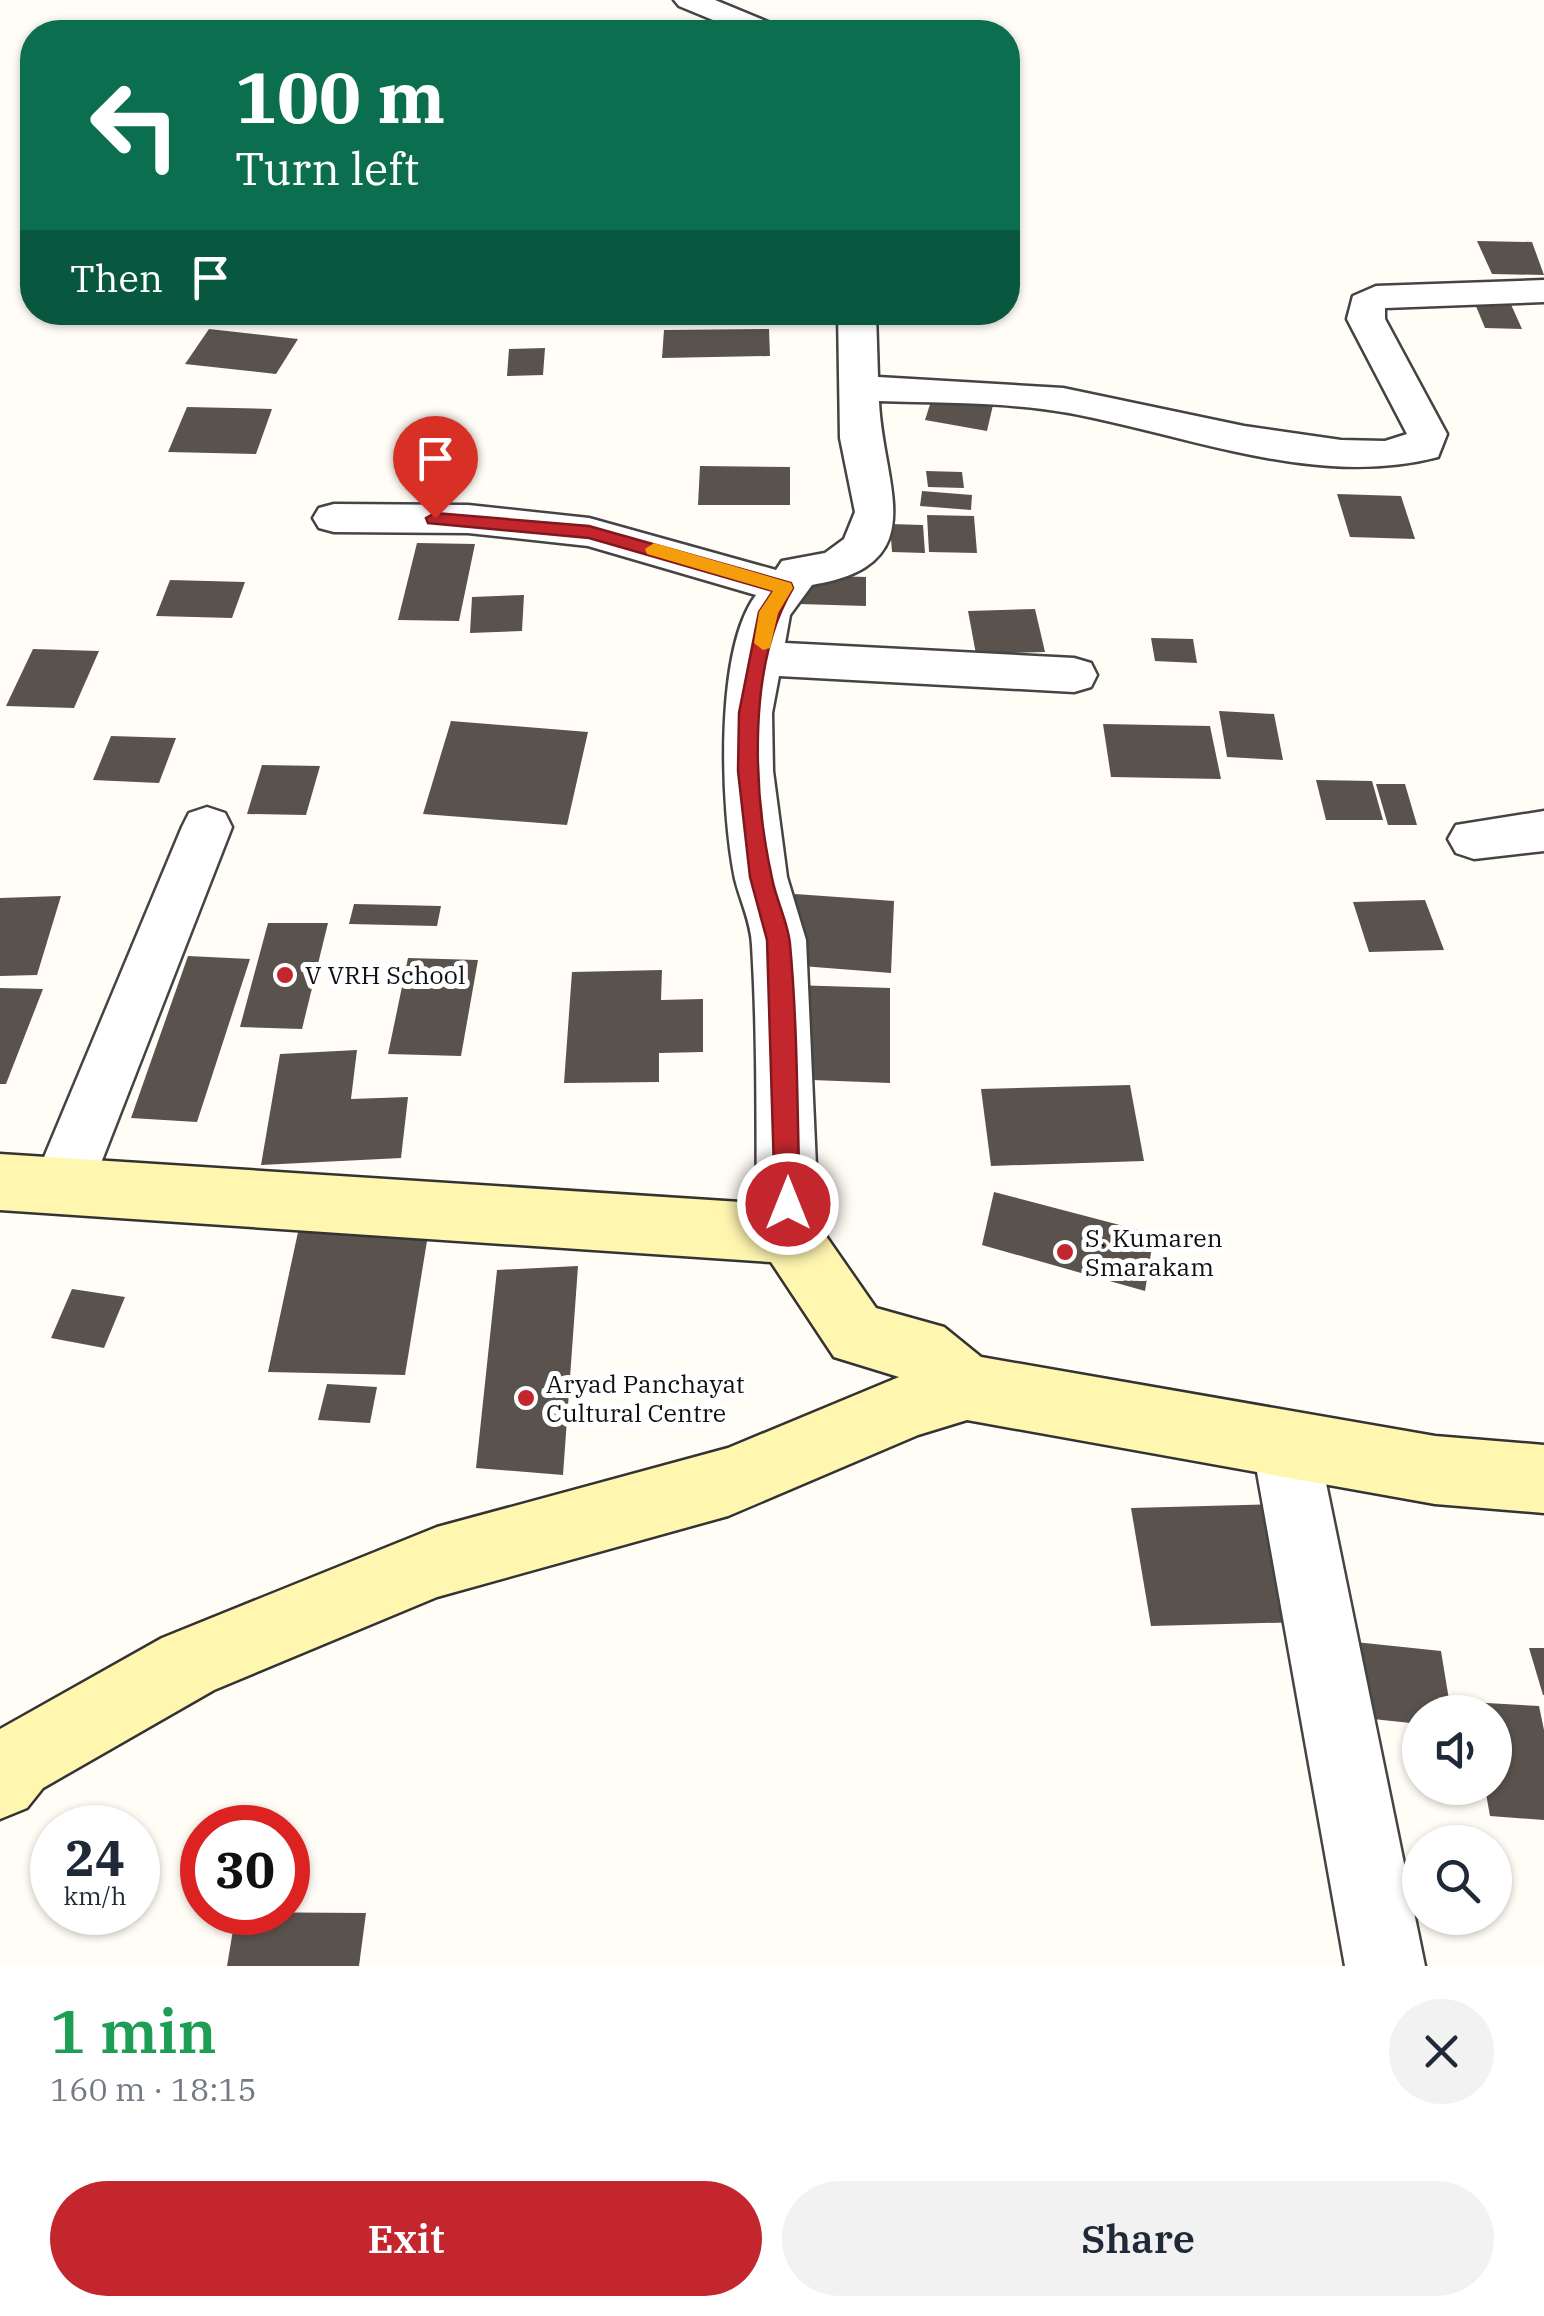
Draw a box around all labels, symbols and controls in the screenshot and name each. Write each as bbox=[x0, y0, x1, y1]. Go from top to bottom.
text: 100 m bbox=[235, 51, 445, 142]
icon: left bbox=[70, 60, 200, 190]
text: Turn left bbox=[235, 139, 419, 197]
icon: arrive bbox=[183, 250, 238, 305]
text: Then bbox=[70, 253, 163, 302]
pin bbox=[393, 416, 478, 519]
icon: arrive bbox=[408, 431, 463, 486]
place label: V VRH School bbox=[305, 958, 465, 991]
marker: V VRH School bbox=[274, 964, 296, 986]
position arrow bbox=[736, 1152, 840, 1256]
place label: S. Kumaren Smarakam bbox=[1085, 1221, 1223, 1283]
marker: S. Kumaren Smarakam bbox=[1054, 1241, 1076, 1263]
place label: Aryad Panchayat Cultural Centre bbox=[546, 1367, 745, 1429]
marker: Aryad Panchayat Cultural Centre bbox=[515, 1387, 537, 1409]
map controls bbox=[1402, 1695, 1512, 1935]
button: sound bbox=[1402, 1695, 1512, 1805]
speed limit sign: 30 bbox=[180, 1805, 310, 1935]
text: 24 bbox=[65, 1825, 125, 1890]
button: search bbox=[1402, 1825, 1512, 1935]
text: km/h bbox=[63, 1879, 127, 1912]
text: 1 min bbox=[50, 1991, 217, 2070]
button: close bbox=[1389, 1999, 1494, 2104]
text: 160 m · 18:15 bbox=[50, 2068, 257, 2110]
button: Exit bbox=[50, 2181, 762, 2296]
button: Share bbox=[782, 2181, 1494, 2296]

